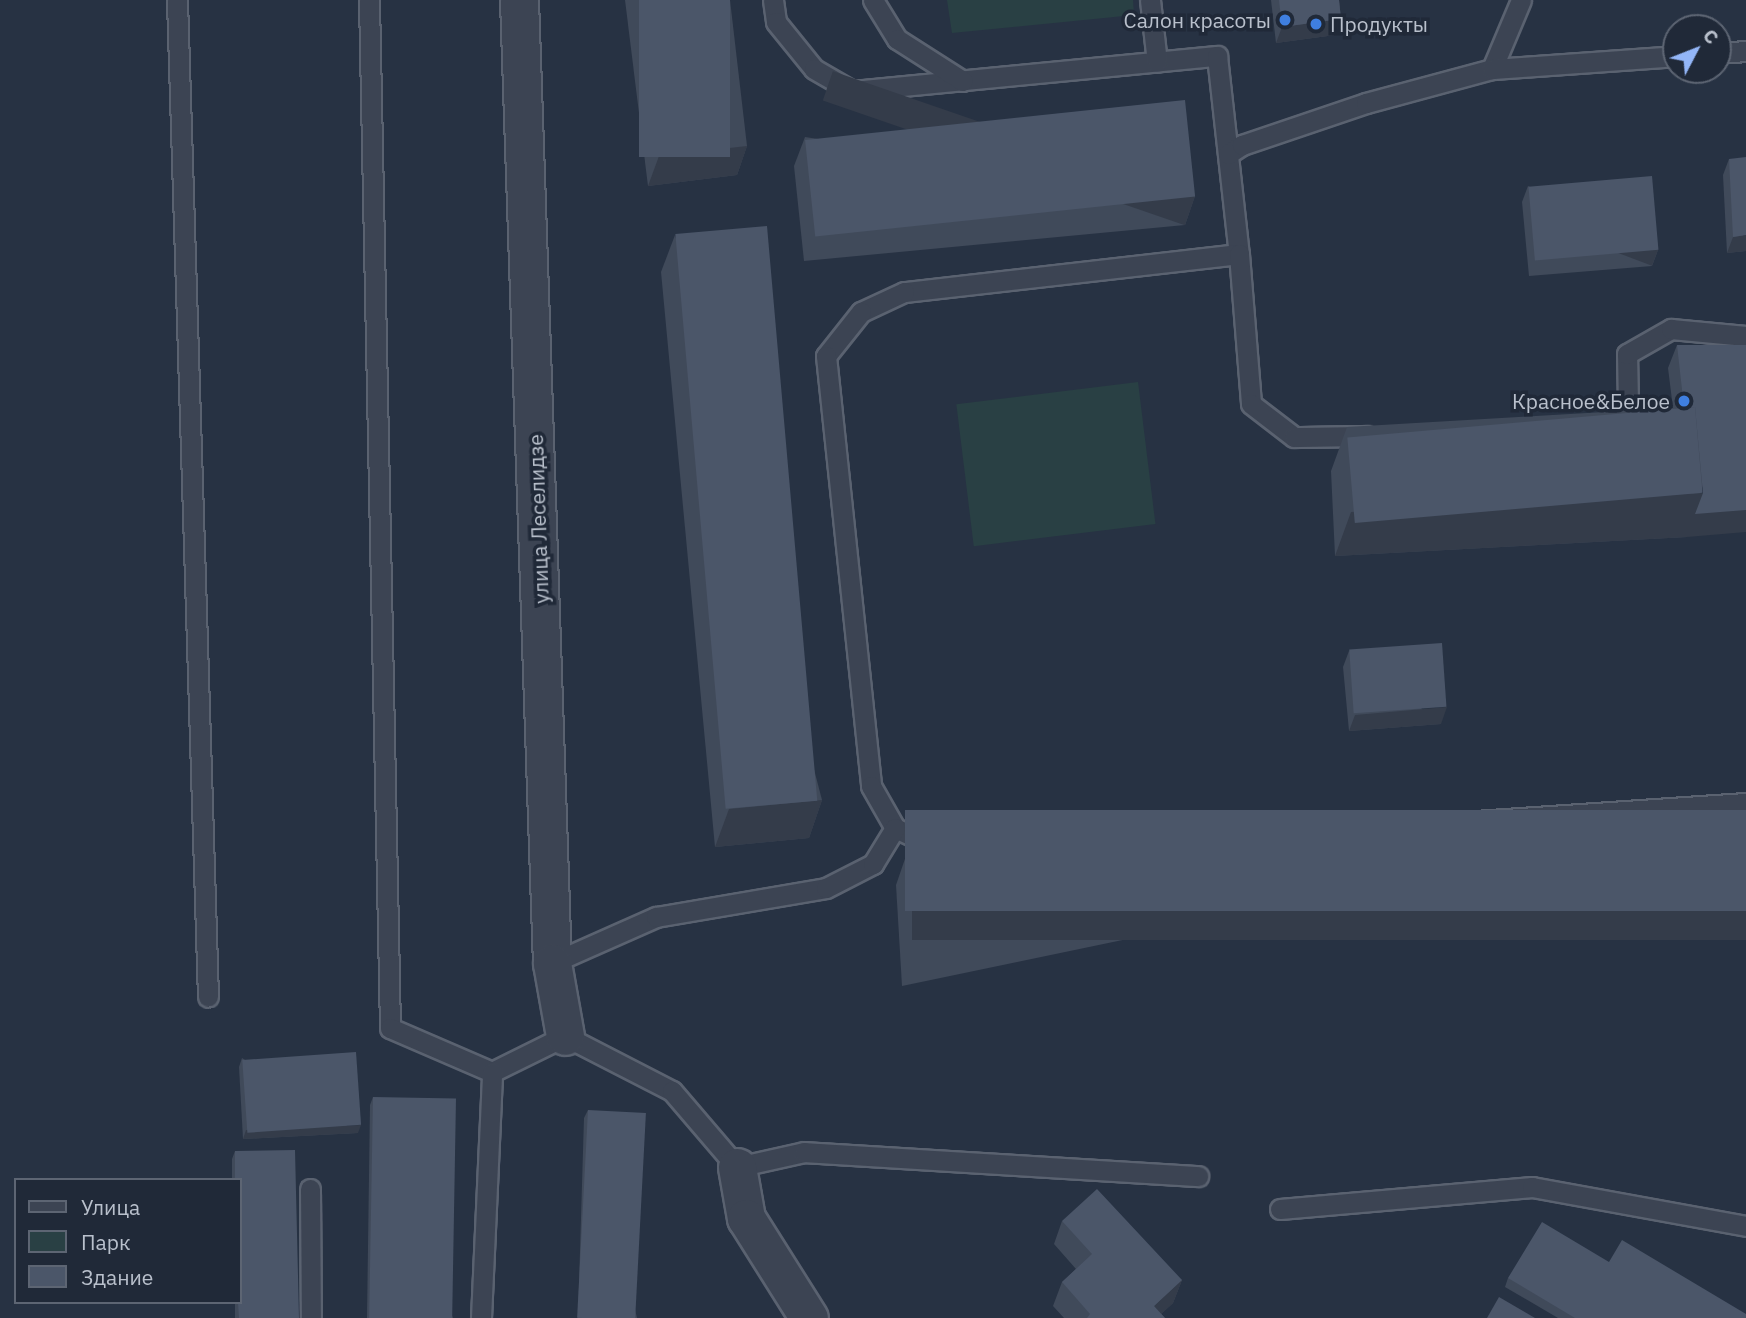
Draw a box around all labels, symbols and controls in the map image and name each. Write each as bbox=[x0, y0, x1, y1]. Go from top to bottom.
place label: Салон красоты bbox=[1124, 7, 1271, 33]
place label: Продукты bbox=[1330, 11, 1428, 37]
marker: Салон красоты bbox=[1277, 12, 1293, 28]
north arrow bbox=[1662, 14, 1732, 84]
marker: Продукты bbox=[1308, 16, 1324, 32]
text: С bbox=[1698, 24, 1724, 49]
place label: Красное&Белое bbox=[1512, 388, 1670, 414]
marker: Красное&Белое bbox=[1676, 393, 1692, 409]
street label: улица Леселидзе bbox=[522, 434, 554, 604]
legend bbox=[14, 1178, 242, 1304]
text: Улица bbox=[81, 1193, 140, 1221]
text: Парк bbox=[81, 1228, 131, 1256]
text: Здание bbox=[81, 1263, 153, 1291]

